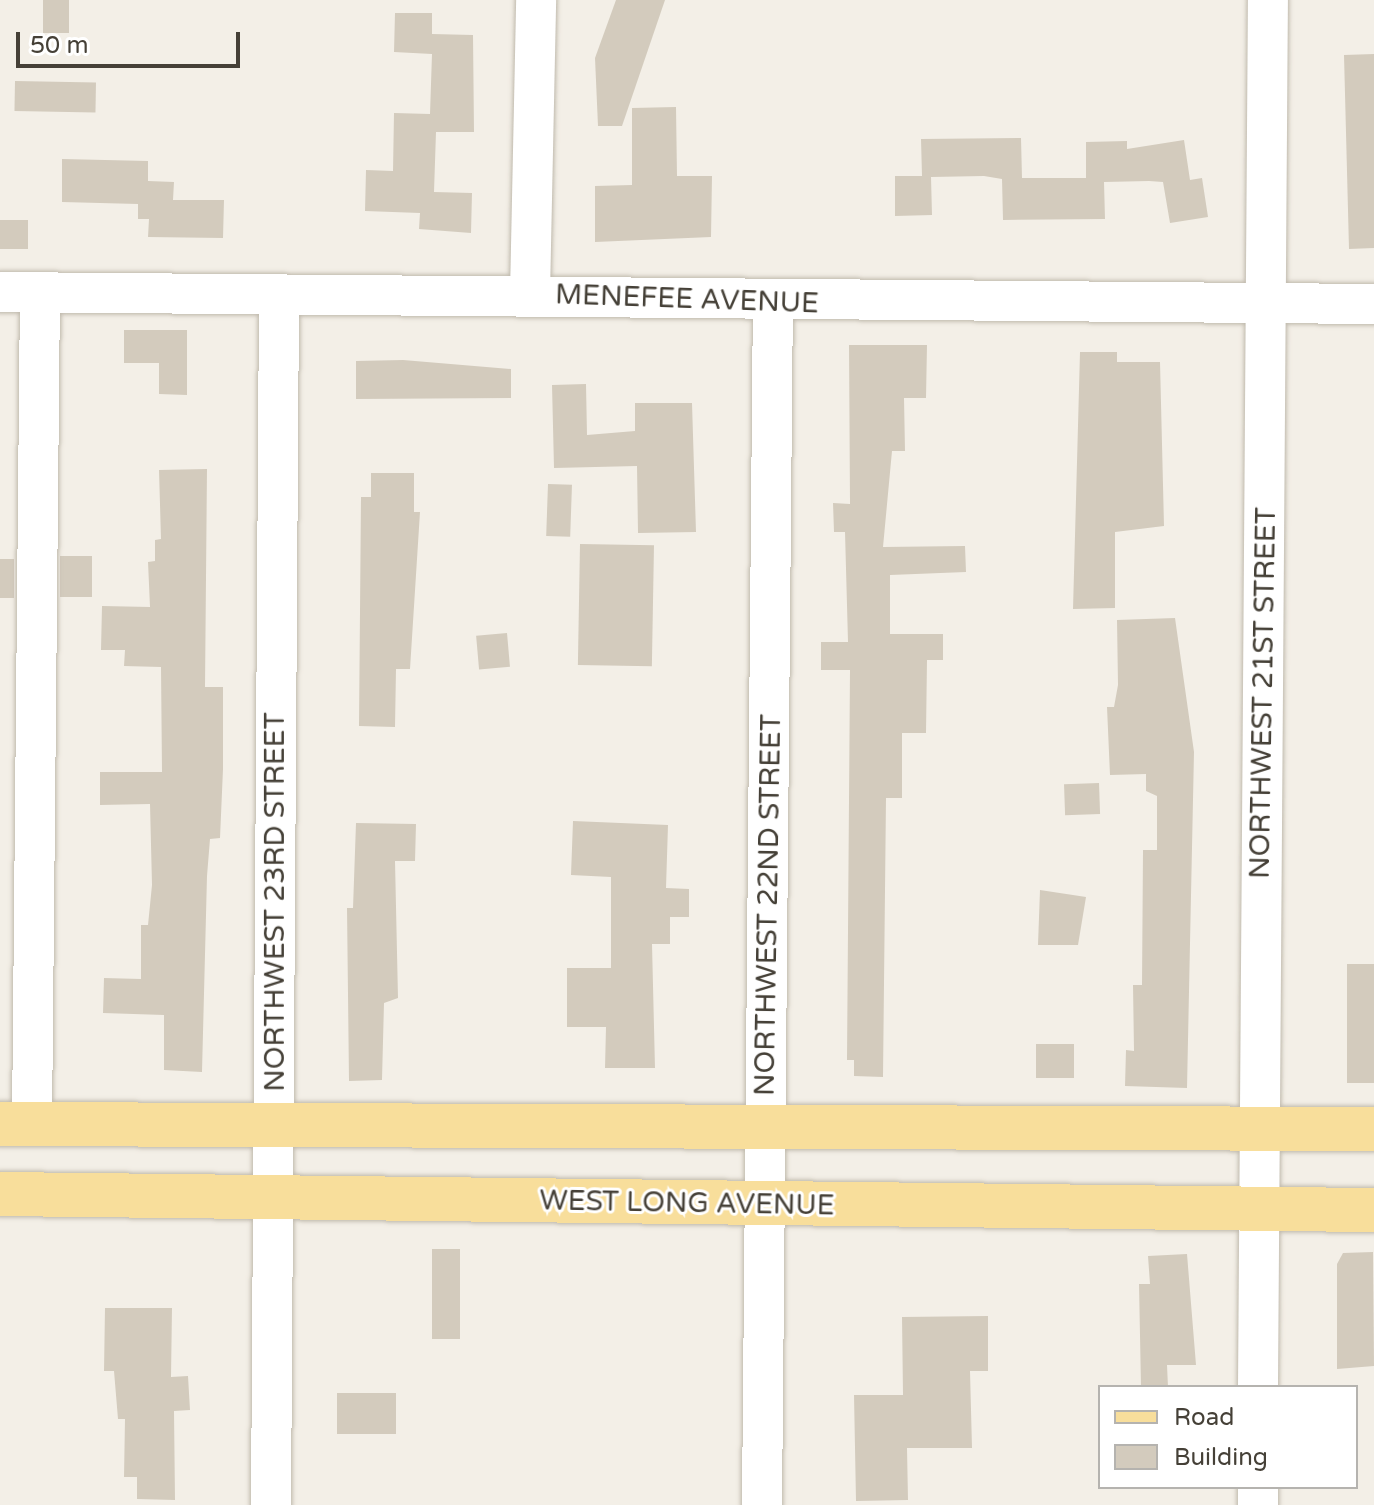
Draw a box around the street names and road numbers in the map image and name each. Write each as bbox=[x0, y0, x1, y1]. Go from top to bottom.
street label: MENEFEE AVENUE bbox=[555, 278, 819, 320]
street label: NORTHWEST 21ST STREET bbox=[1243, 507, 1283, 879]
street label: NORTHWEST 23RD STREET bbox=[258, 712, 292, 1092]
street label: NORTHWEST 22ND STREET bbox=[748, 714, 788, 1096]
street label: WEST LONG AVENUE bbox=[539, 1184, 835, 1222]

